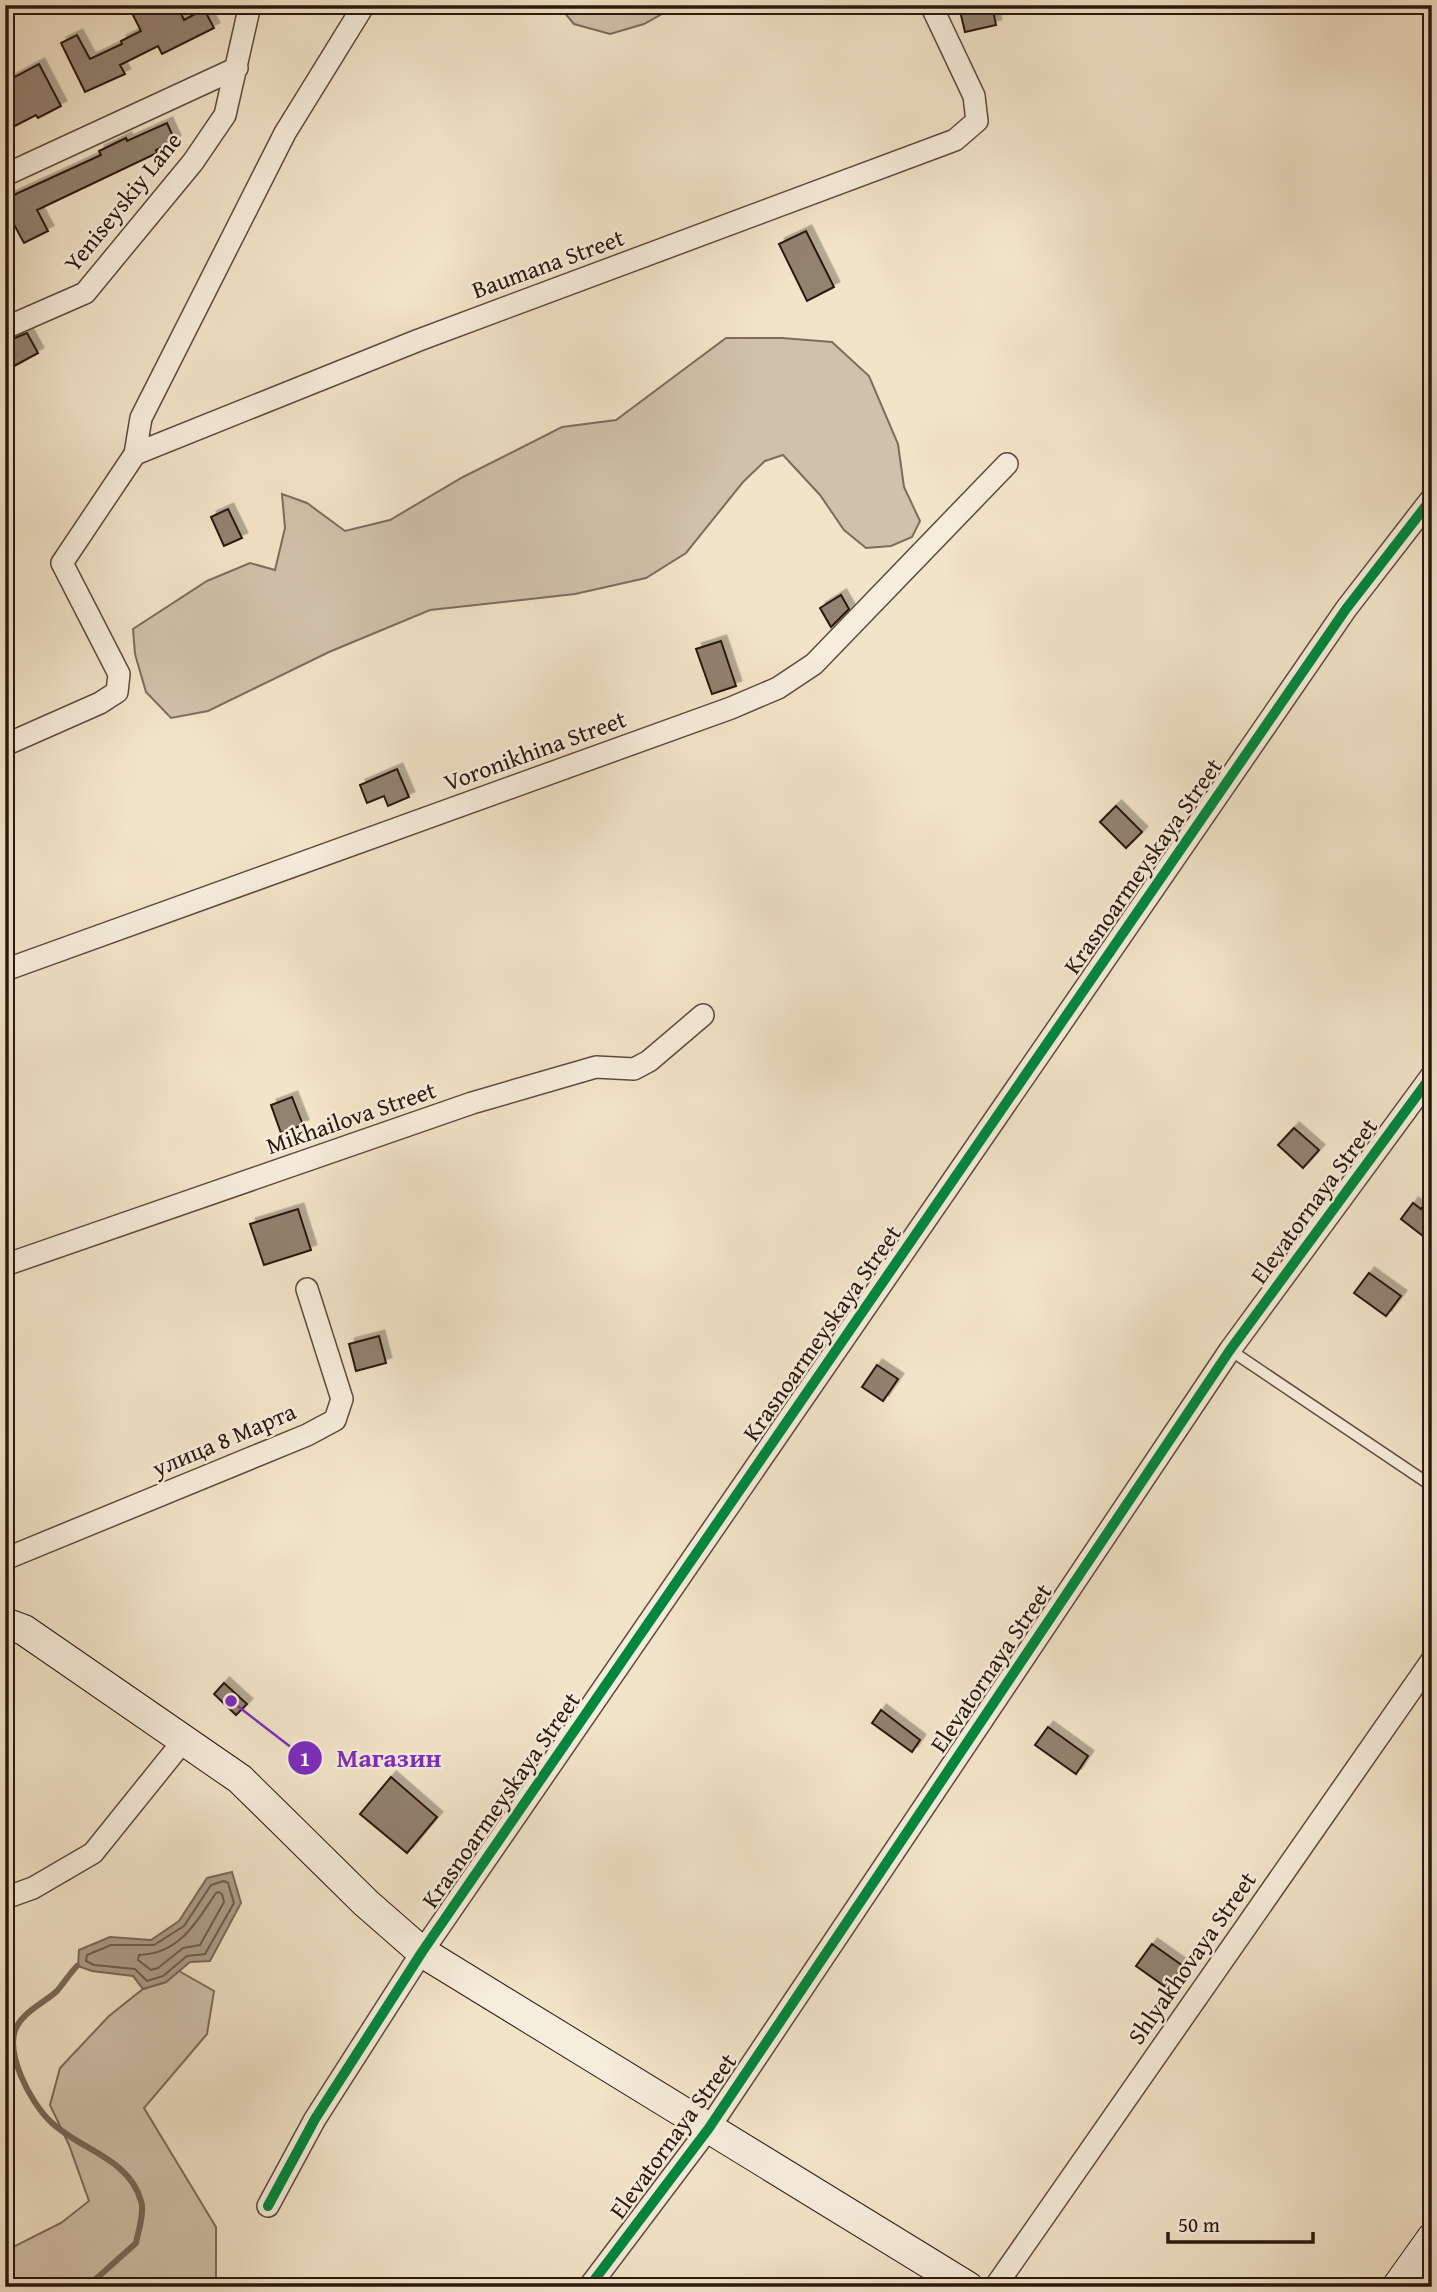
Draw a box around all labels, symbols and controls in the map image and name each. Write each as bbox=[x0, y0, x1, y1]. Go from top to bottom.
street label: Yeniseyskiy Lane bbox=[55, 124, 190, 279]
street label: Baumana Street bbox=[467, 220, 629, 307]
street label: Voronikhina Street bbox=[439, 701, 631, 800]
street label: Krasnoarmeyskaya Street bbox=[1055, 750, 1231, 981]
street label: Mikhailova Street bbox=[261, 1072, 441, 1163]
street label: Elevatornaya Street bbox=[1241, 1110, 1386, 1291]
street label: Krasnoarmeyskaya Street bbox=[734, 1217, 910, 1448]
street label: улица 8 Марта bbox=[146, 1393, 302, 1486]
street label: Elevatornaya Street bbox=[921, 1576, 1061, 1759]
street label: Krasnoarmeyskaya Street bbox=[413, 1684, 589, 1915]
callout: Магазин bbox=[288, 1735, 455, 1782]
text: Магазин bbox=[337, 1738, 441, 1777]
text: 1 bbox=[300, 1743, 310, 1774]
street label: Shlyakhovaya Street bbox=[1119, 1864, 1265, 2051]
street label: Elevatornaya Street bbox=[600, 2045, 745, 2226]
scale bar bbox=[1168, 2201, 1313, 2245]
text: 50 m bbox=[1178, 2209, 1220, 2240]

